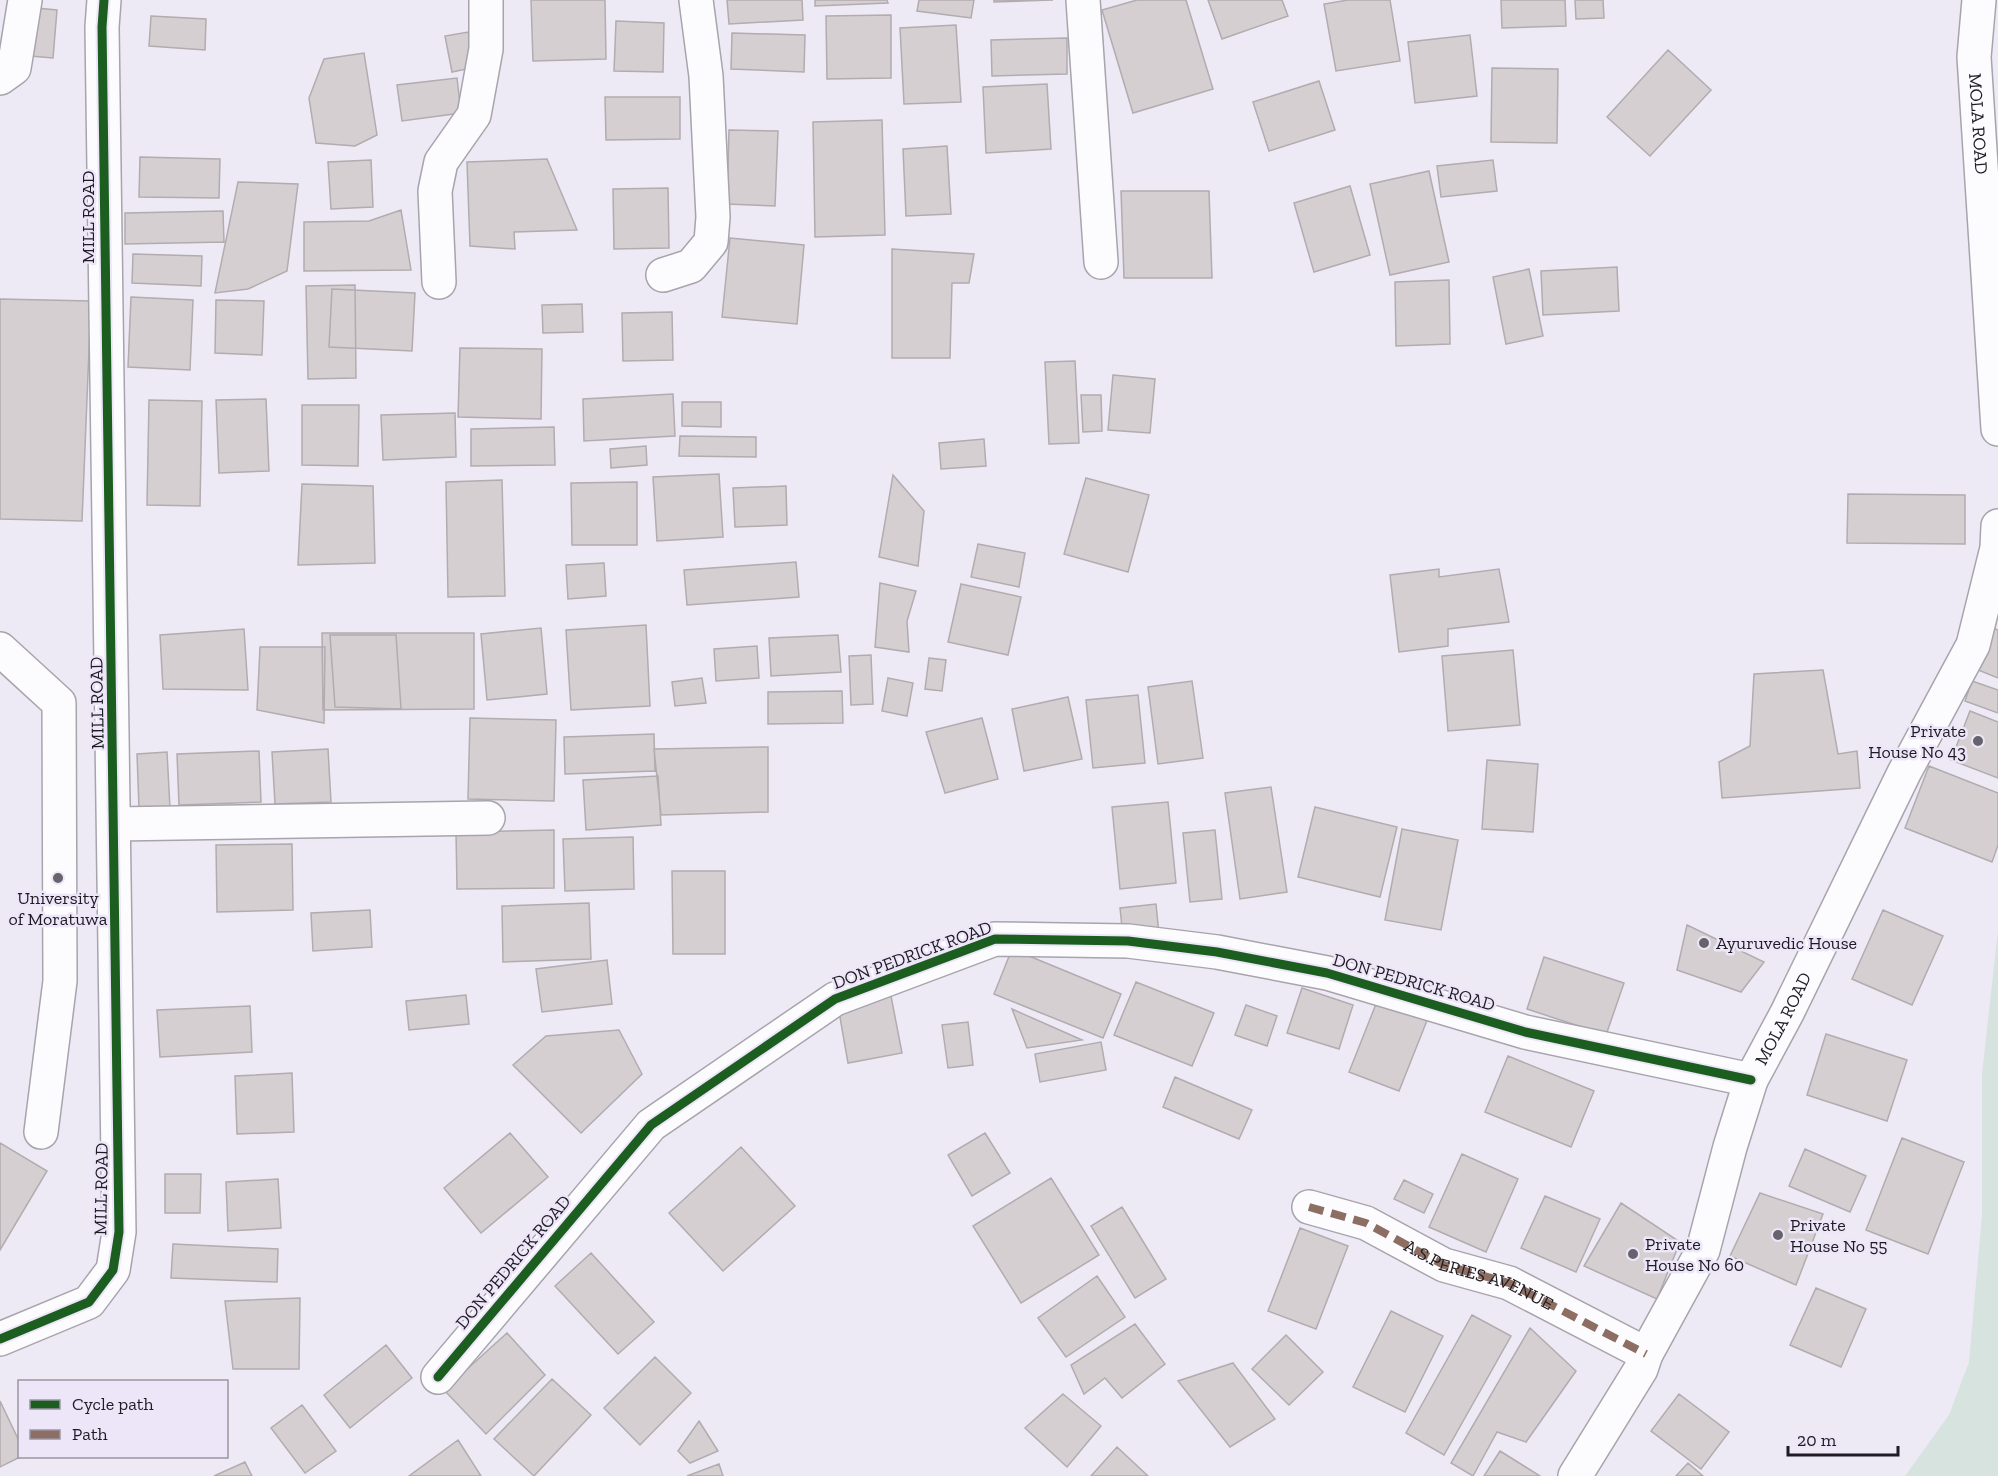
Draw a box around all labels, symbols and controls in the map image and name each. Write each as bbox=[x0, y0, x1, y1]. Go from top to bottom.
street label: MOLA ROAD bbox=[1964, 72, 1993, 175]
street label: MILL ROAD bbox=[77, 171, 99, 263]
street label: MILL ROAD bbox=[85, 656, 109, 750]
place label: Private House No 43 bbox=[1868, 720, 1966, 763]
marker: Private House No 43 bbox=[1971, 734, 1985, 748]
marker: University of Moratuwa bbox=[51, 871, 65, 885]
place label: University of Moratuwa bbox=[8, 887, 108, 930]
street label: DON PEDRICK ROAD bbox=[829, 916, 995, 994]
place label: Ayuruvedic House bbox=[1716, 932, 1857, 954]
marker: Ayuruvedic House bbox=[1697, 936, 1711, 950]
street label: DON PEDRICK ROAD bbox=[1330, 948, 1498, 1016]
street label: MOLA ROAD bbox=[1750, 969, 1816, 1069]
street label: MILL ROAD bbox=[89, 1142, 113, 1236]
street label: DON PEDRICK ROAD bbox=[451, 1191, 575, 1333]
place label: Private House No 55 bbox=[1790, 1214, 1888, 1257]
marker: Private House No 55 bbox=[1771, 1228, 1785, 1242]
place label: Private House No 60 bbox=[1645, 1233, 1744, 1276]
street label: A.S.PERIES AVENUE bbox=[1400, 1235, 1557, 1315]
marker: Private House No 60 bbox=[1626, 1247, 1640, 1261]
legend bbox=[18, 1380, 228, 1458]
text: Cycle path bbox=[72, 1393, 154, 1415]
scale bar bbox=[1788, 1419, 1898, 1457]
text: Path bbox=[72, 1423, 108, 1445]
text: 20 m bbox=[1797, 1429, 1837, 1451]

